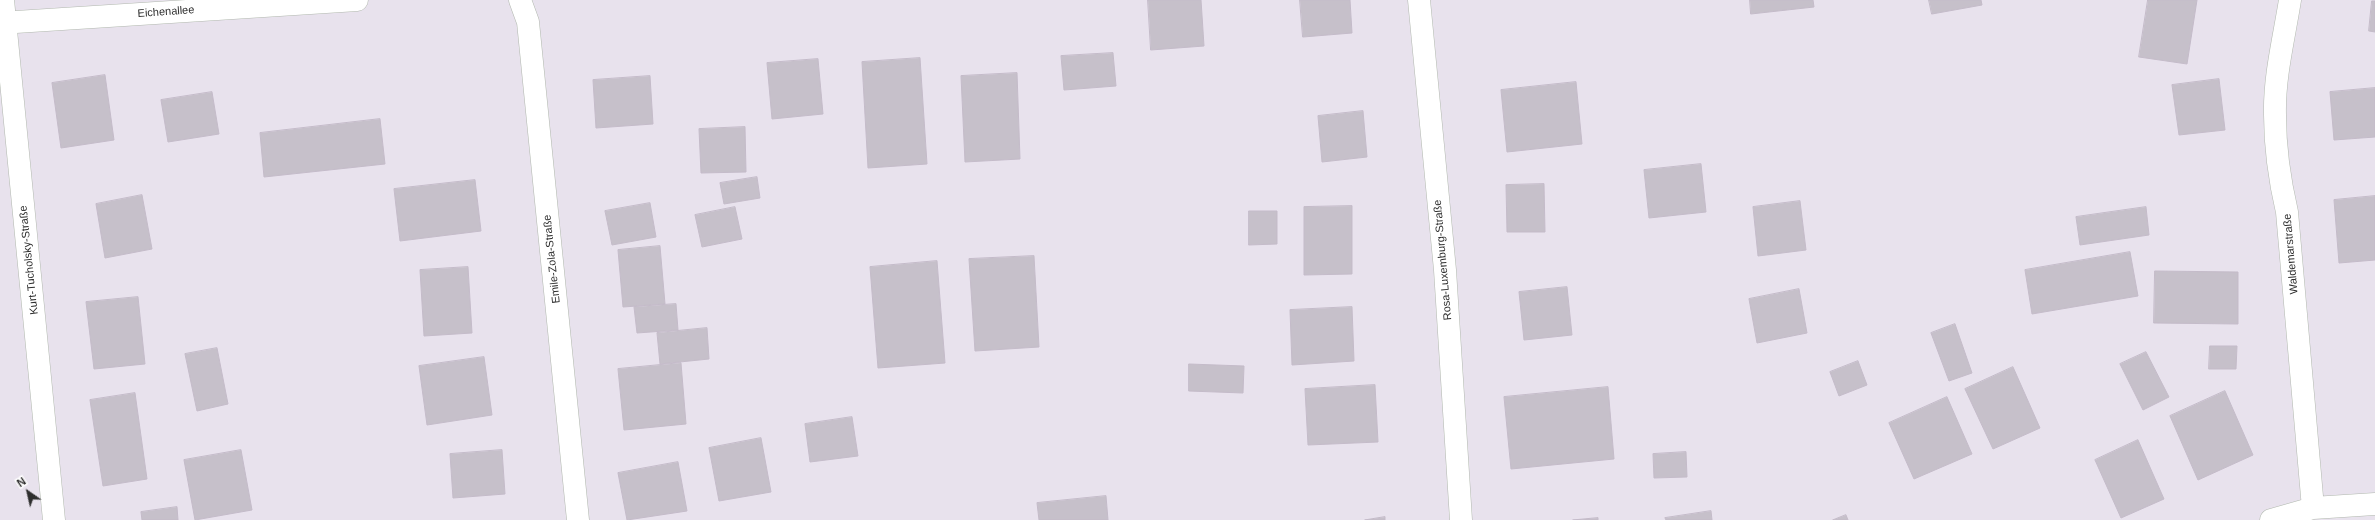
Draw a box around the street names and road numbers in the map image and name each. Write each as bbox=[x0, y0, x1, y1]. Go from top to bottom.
street label: Eichenallee bbox=[137, 3, 195, 21]
street label: Rosa-Luxemburg-Straße bbox=[1431, 199, 1455, 321]
street label: Kurt-Tucholsky-Straße bbox=[17, 205, 41, 315]
street label: Waldemarstraße bbox=[2281, 213, 2301, 295]
street label: Emile-Zola-Straße bbox=[541, 214, 563, 304]

